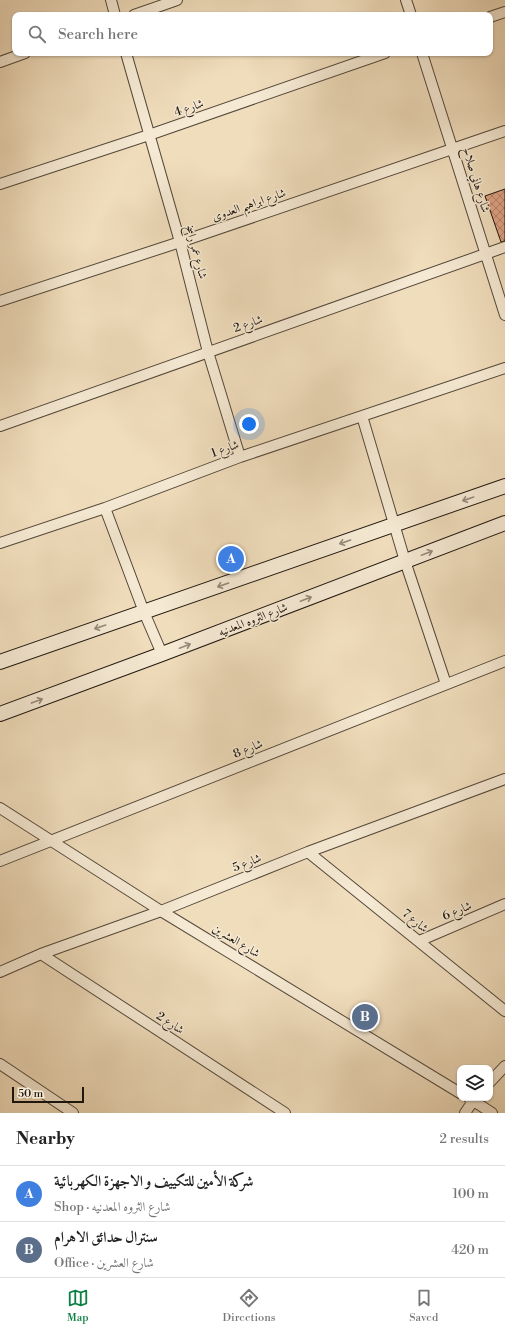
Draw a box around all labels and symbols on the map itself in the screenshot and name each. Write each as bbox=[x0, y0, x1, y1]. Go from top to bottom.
street label: شارع 4 bbox=[172, 96, 207, 123]
street label: شارع هاني صلاح bbox=[456, 146, 493, 215]
street label: شارع ابراهيم العدوى bbox=[210, 185, 290, 228]
street label: شارع عمر راسخ bbox=[179, 223, 210, 281]
street label: شارع 2 bbox=[231, 312, 266, 339]
your location bbox=[239, 414, 259, 434]
street label: شارع 1 bbox=[209, 437, 242, 464]
one-way arrow bbox=[462, 496, 475, 503]
one-way arrow bbox=[340, 538, 352, 546]
pin: A bbox=[218, 544, 244, 574]
one-way arrow bbox=[421, 548, 433, 556]
one-way arrow bbox=[217, 581, 229, 589]
one-way arrow bbox=[300, 595, 312, 603]
street label: شارع الثروه المعدنيه bbox=[216, 600, 291, 643]
one-way arrow bbox=[94, 624, 106, 632]
one-way arrow bbox=[178, 641, 190, 649]
one-way arrow bbox=[30, 696, 42, 704]
street label: شارع 8 bbox=[231, 736, 266, 764]
street label: شارع 5 bbox=[230, 850, 265, 878]
street label: شارع 6 bbox=[440, 898, 475, 927]
street label: شارع 7 bbox=[397, 906, 431, 939]
street label: شارع العشرين bbox=[208, 921, 263, 964]
pin: B bbox=[352, 1002, 378, 1032]
street label: شارع 2 bbox=[152, 1008, 187, 1040]
scale bar bbox=[12, 1085, 84, 1104]

